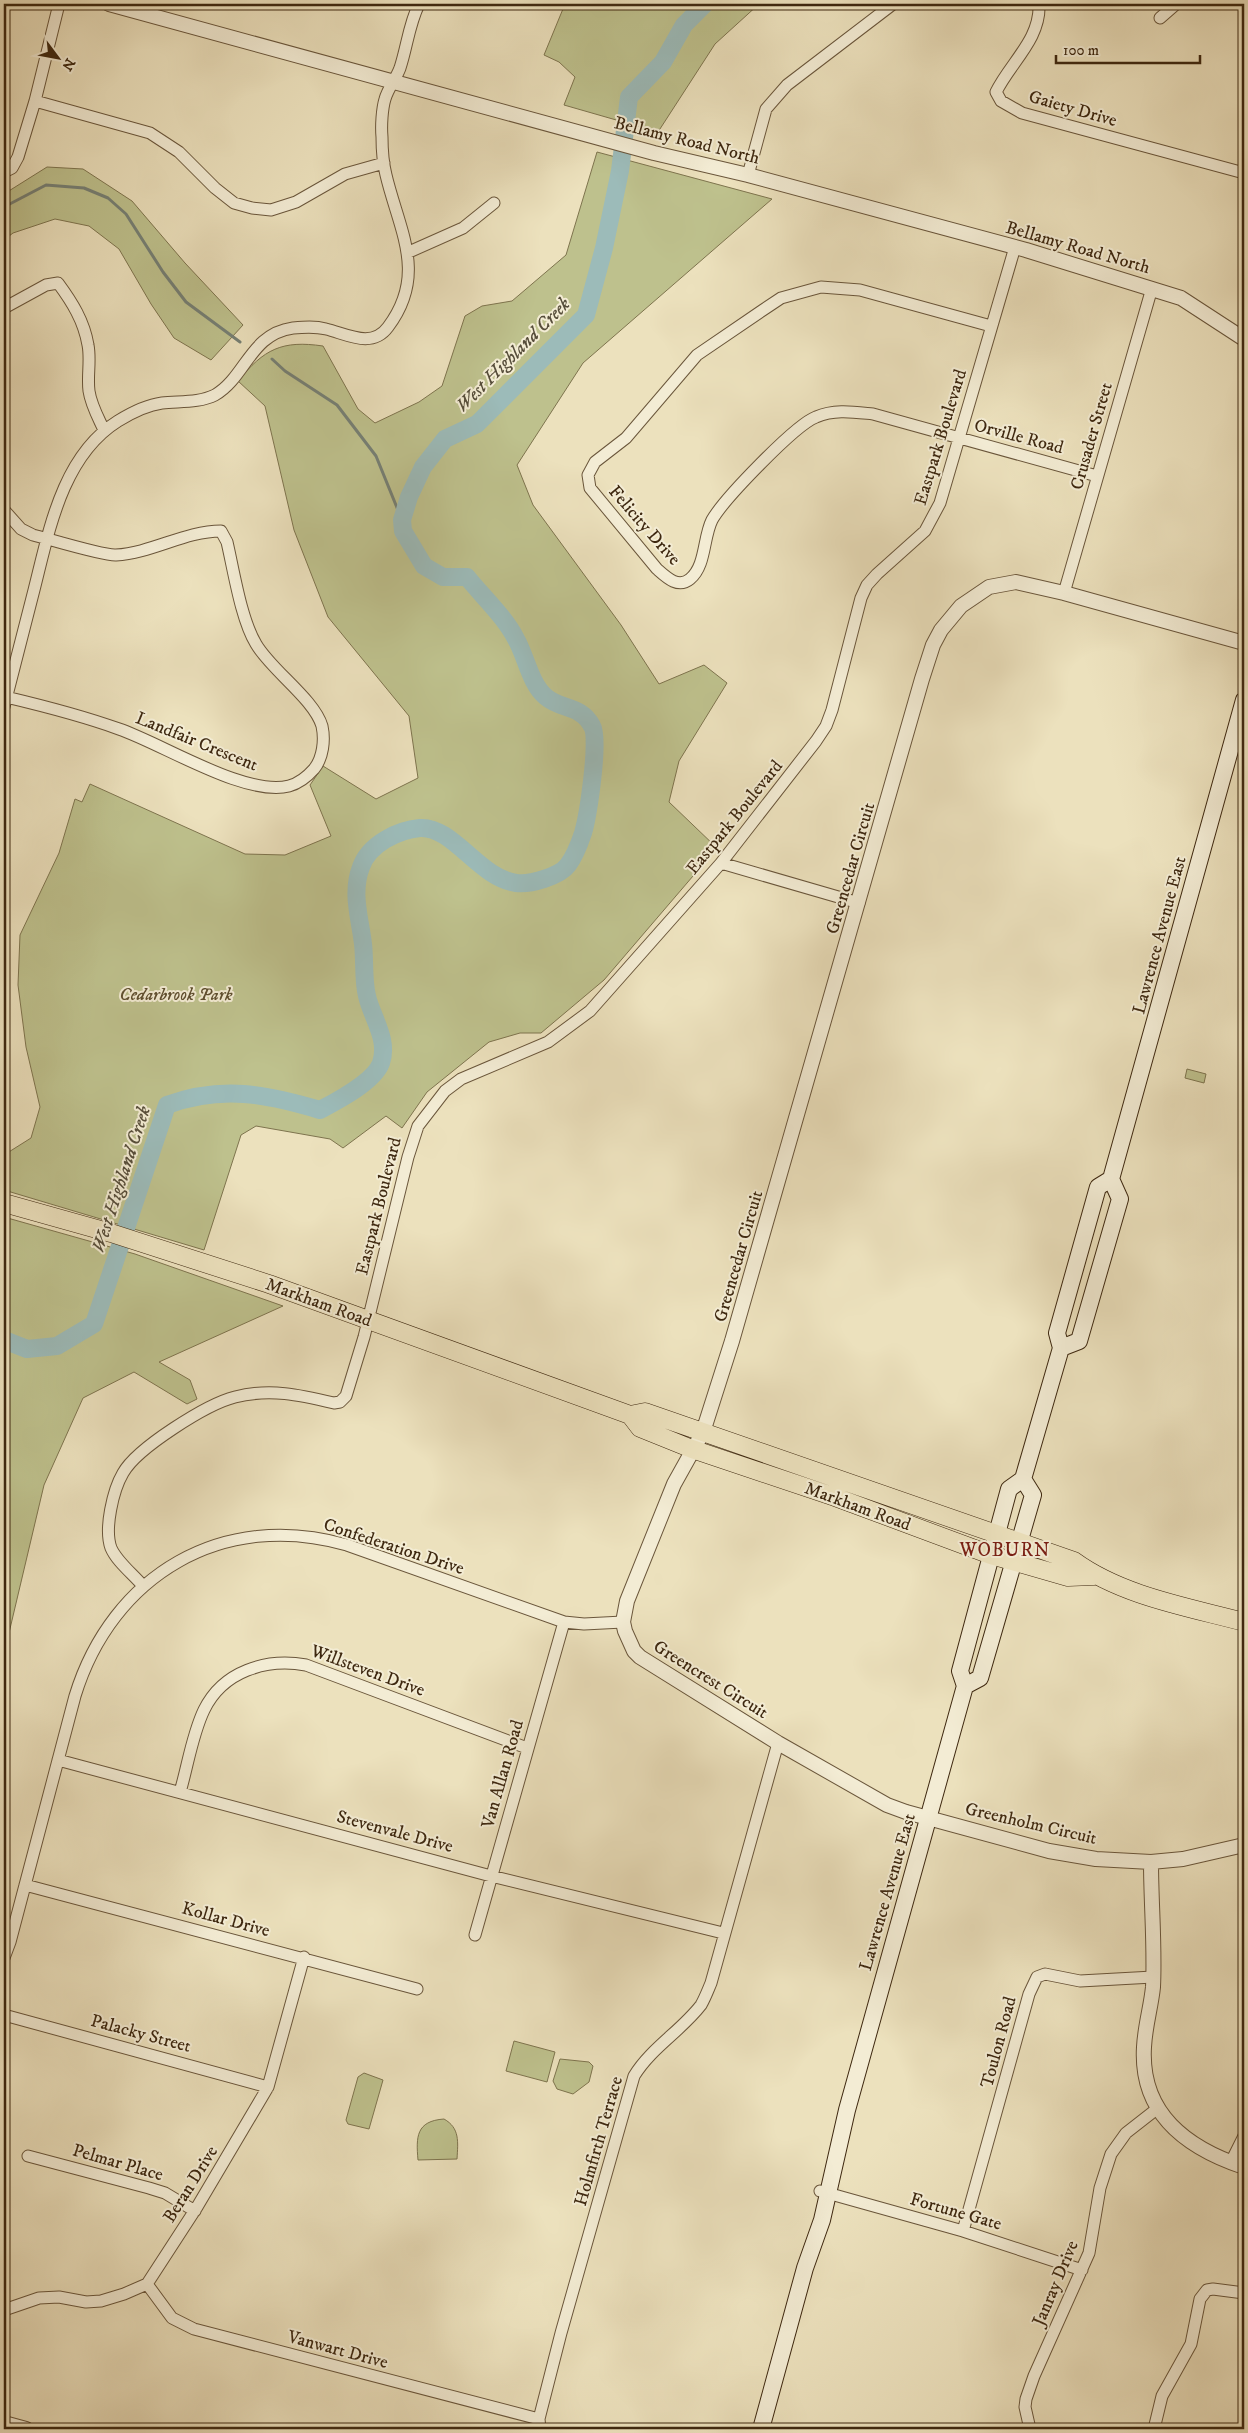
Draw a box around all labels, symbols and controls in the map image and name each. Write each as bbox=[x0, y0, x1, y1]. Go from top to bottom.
north arrow bbox=[32, 32, 82, 82]
scale bar bbox=[1056, 32, 1199, 64]
text: 100 m bbox=[1063, 41, 1099, 60]
text: N bbox=[57, 55, 79, 74]
street label: Gaiety Drive bbox=[1026, 86, 1119, 132]
street label: Bellamy Road North bbox=[612, 112, 762, 170]
street label: Bellamy Road North bbox=[1003, 217, 1153, 279]
water label: West Highland Creek bbox=[451, 293, 575, 417]
street label: Eastpark Boulevard bbox=[910, 367, 972, 508]
street label: Crusader Street bbox=[1066, 380, 1118, 492]
street label: Orville Road bbox=[972, 414, 1066, 459]
street label: Felicity Drive bbox=[604, 481, 685, 570]
street label: Landfair Crescent bbox=[132, 707, 261, 777]
street label: Eastpark Boulevard bbox=[682, 756, 788, 879]
street label: Greencedar Circuit bbox=[822, 800, 880, 937]
street label: Lawrence Avenue East bbox=[1128, 854, 1192, 1017]
park label: Cedarbrook Park bbox=[119, 984, 233, 1006]
water label: West Highland Creek bbox=[87, 1103, 156, 1256]
street label: Eastpark Boulevard bbox=[351, 1135, 407, 1277]
street label: Greencedar Circuit bbox=[710, 1188, 768, 1325]
street label: Markham Road bbox=[263, 1274, 375, 1332]
street label: Markham Road bbox=[802, 1478, 914, 1536]
street label: Confederation Drive bbox=[321, 1514, 467, 1580]
district label: WOBURN bbox=[958, 1539, 1051, 1562]
street label: Greencrest Circuit bbox=[649, 1636, 772, 1724]
street label: Willsteven Drive bbox=[307, 1640, 428, 1702]
street label: Van Allan Road bbox=[477, 1718, 529, 1832]
street label: Greenholm Circuit bbox=[963, 1798, 1099, 1850]
street label: Stevenvale Drive bbox=[334, 1806, 455, 1858]
street label: Lawrence Avenue East bbox=[855, 1811, 921, 1973]
street label: Kollar Drive bbox=[179, 1898, 272, 1942]
street label: Toulon Road bbox=[976, 1994, 1022, 2090]
street label: Palacky Street bbox=[88, 2010, 193, 2058]
street label: Holmfirth Terrace bbox=[570, 2074, 628, 2209]
street label: Pelmar Place bbox=[70, 2140, 166, 2186]
street label: Beran Drive bbox=[159, 2142, 223, 2227]
street label: Fortune Gate bbox=[907, 2188, 1004, 2236]
street label: Janray Drive bbox=[1027, 2237, 1084, 2331]
street label: Vanwart Drive bbox=[284, 2326, 390, 2374]

